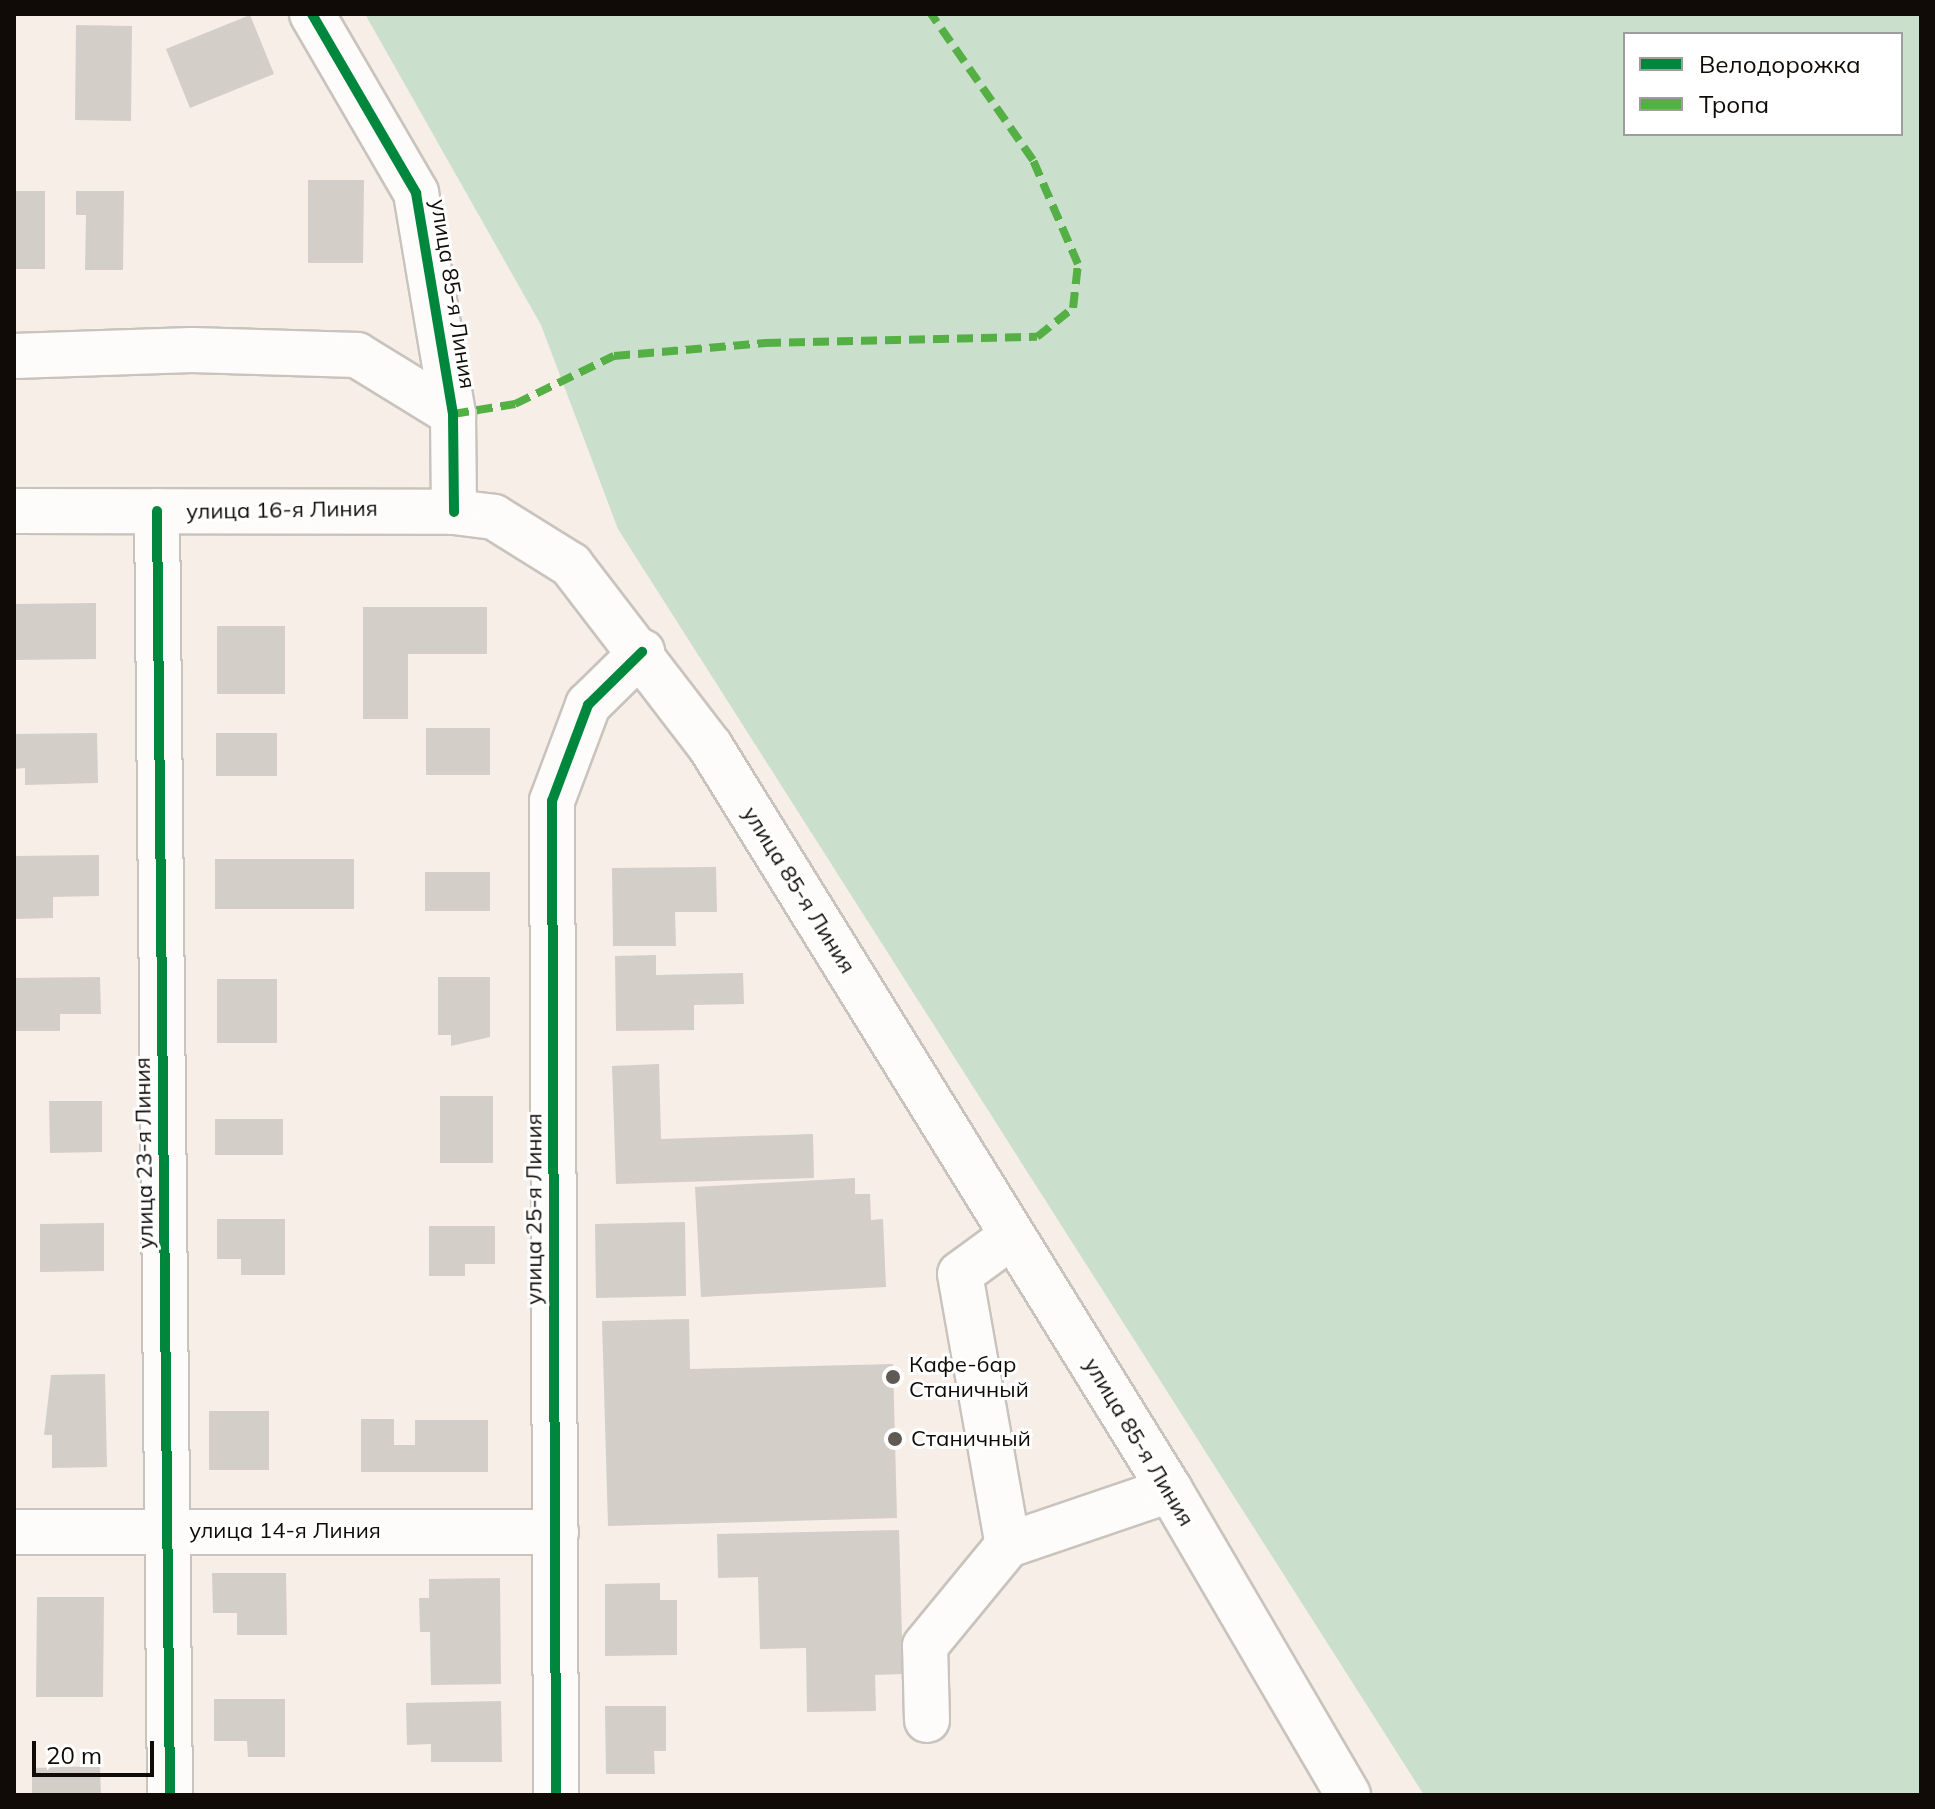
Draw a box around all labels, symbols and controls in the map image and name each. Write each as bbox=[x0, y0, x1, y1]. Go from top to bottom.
legend bbox=[1623, 32, 1903, 136]
text: Велодорожка bbox=[1699, 49, 1861, 79]
text: Тропа bbox=[1699, 89, 1769, 119]
street label: улица 85-я Линия bbox=[425, 197, 481, 391]
street label: улица 16-я Линия bbox=[186, 495, 378, 525]
street label: улица 85-я Линия bbox=[737, 802, 861, 978]
street label: улица 23-я Линия bbox=[129, 1057, 159, 1249]
street label: улица 25-я Линия bbox=[521, 1113, 547, 1305]
place label: Кафе-бар Станичный bbox=[909, 1351, 1029, 1402]
street label: улица 85-я Линия bbox=[1078, 1353, 1200, 1531]
marker: Кафе-бар Станичный bbox=[884, 1368, 902, 1386]
place label: Станичный bbox=[911, 1426, 1031, 1452]
marker: Станичный bbox=[886, 1430, 904, 1448]
street label: улица 14-я Линия bbox=[189, 1518, 381, 1544]
scale bar bbox=[36, 1725, 158, 1775]
text: 20 m bbox=[46, 1740, 102, 1770]

